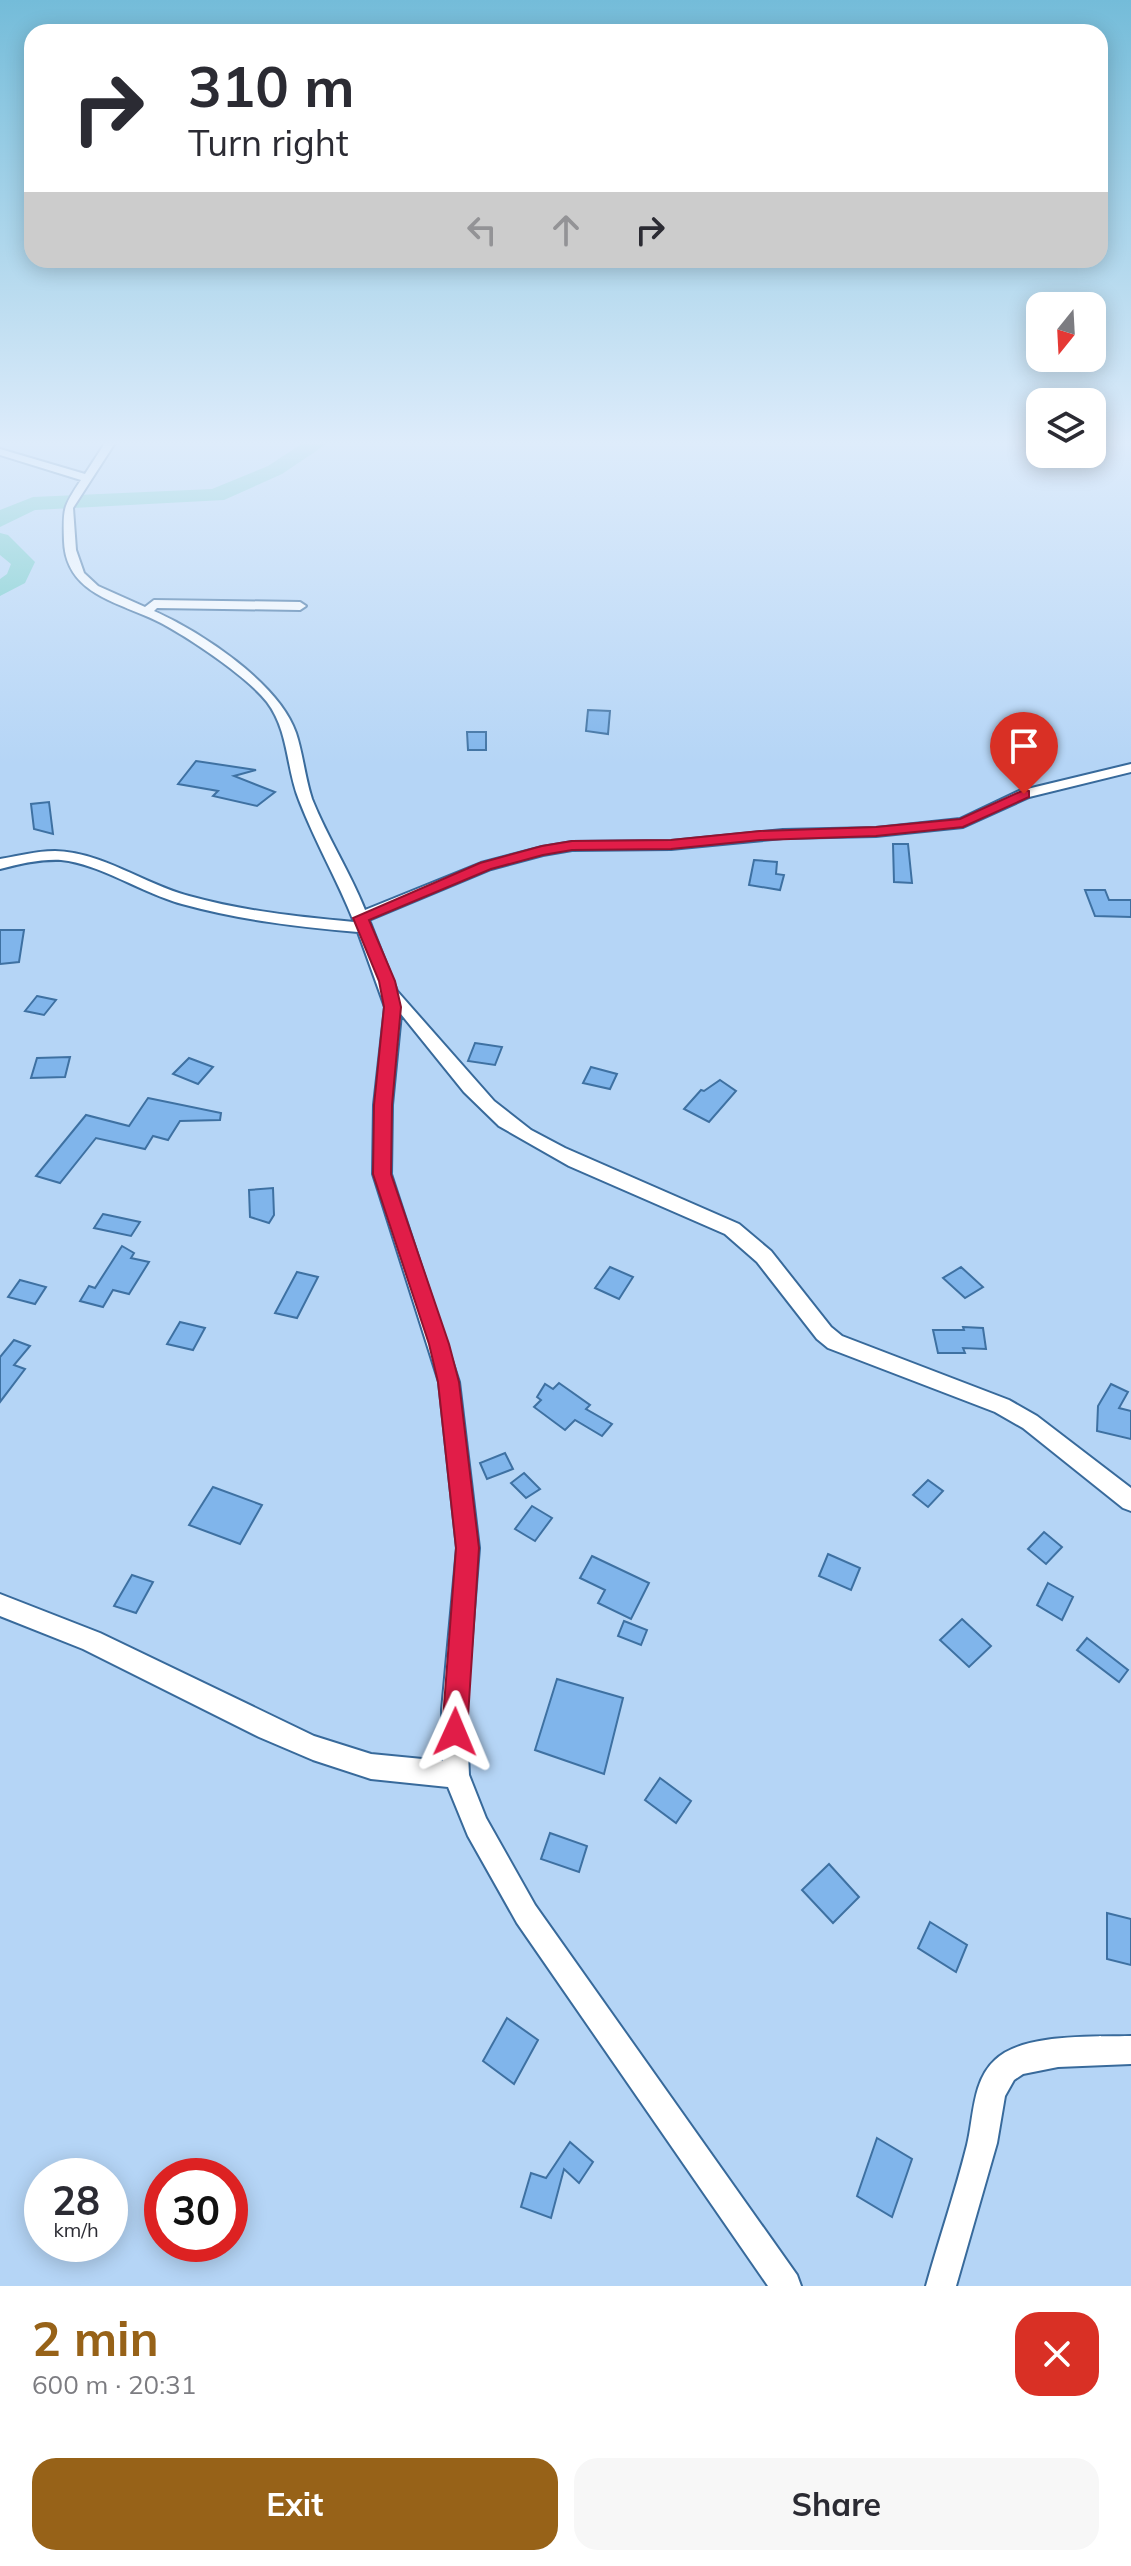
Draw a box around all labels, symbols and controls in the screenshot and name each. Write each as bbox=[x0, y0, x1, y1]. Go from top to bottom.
text: 310 m bbox=[188, 51, 355, 121]
icon: right bbox=[56, 56, 160, 160]
text: Turn right bbox=[188, 120, 349, 165]
icon: left bbox=[460, 208, 504, 252]
icon: ahead bbox=[544, 208, 588, 252]
icon: right bbox=[628, 208, 672, 252]
north arrow bbox=[1026, 292, 1106, 372]
map controls bbox=[1026, 292, 1106, 468]
button: layers bbox=[1026, 388, 1106, 468]
pin bbox=[990, 712, 1058, 794]
icon: arrive bbox=[1002, 724, 1046, 768]
position arrow bbox=[413, 1690, 497, 1774]
speed limit sign: 30 bbox=[144, 2158, 248, 2262]
text: 28 bbox=[52, 2175, 100, 2225]
text: km/h bbox=[53, 2217, 99, 2242]
text: 2 min bbox=[32, 2308, 159, 2368]
button: close bbox=[1015, 2312, 1099, 2396]
text: 600 m · 20:31 bbox=[32, 2368, 196, 2401]
button: Exit bbox=[32, 2458, 558, 2550]
button: Share bbox=[574, 2458, 1099, 2550]

